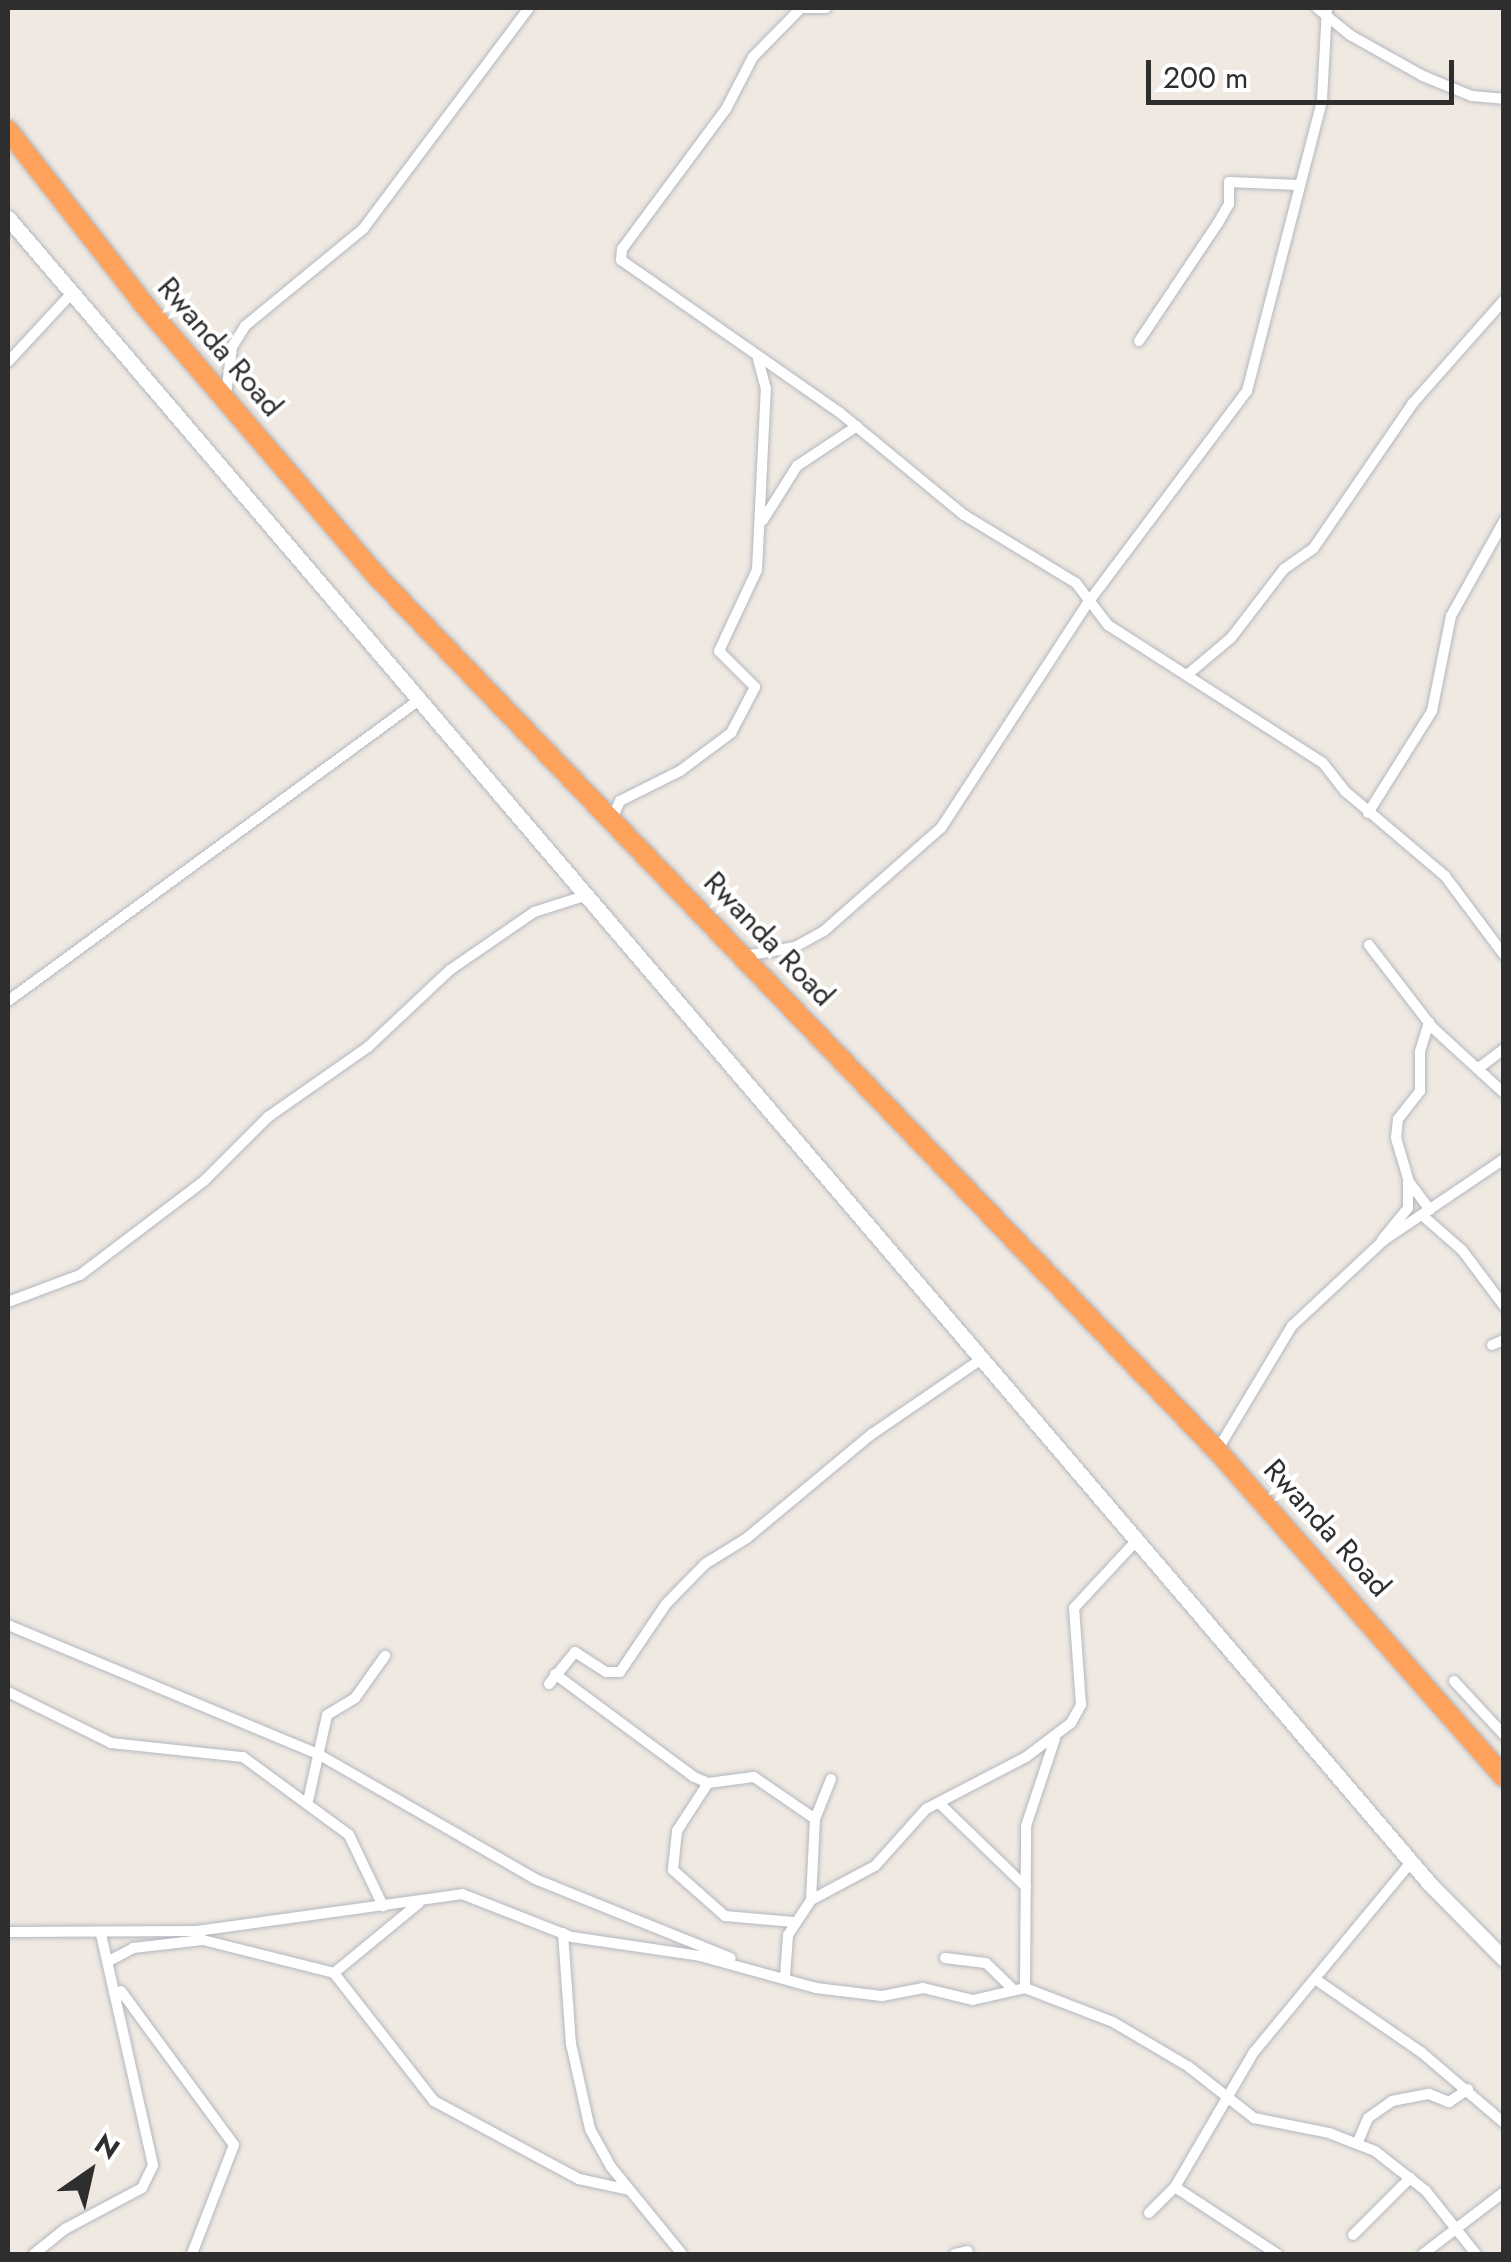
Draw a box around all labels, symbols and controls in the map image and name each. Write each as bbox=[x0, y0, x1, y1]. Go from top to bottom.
scale bar bbox=[1151, 40, 1458, 102]
text: 200 m bbox=[1163, 56, 1248, 99]
street label: Rwanda Road bbox=[150, 270, 290, 424]
street label: Rwanda Road bbox=[696, 864, 842, 1014]
street label: Rwanda Road bbox=[1256, 1452, 1398, 1604]
north arrow bbox=[40, 2122, 140, 2222]
text: N bbox=[86, 2123, 128, 2170]

